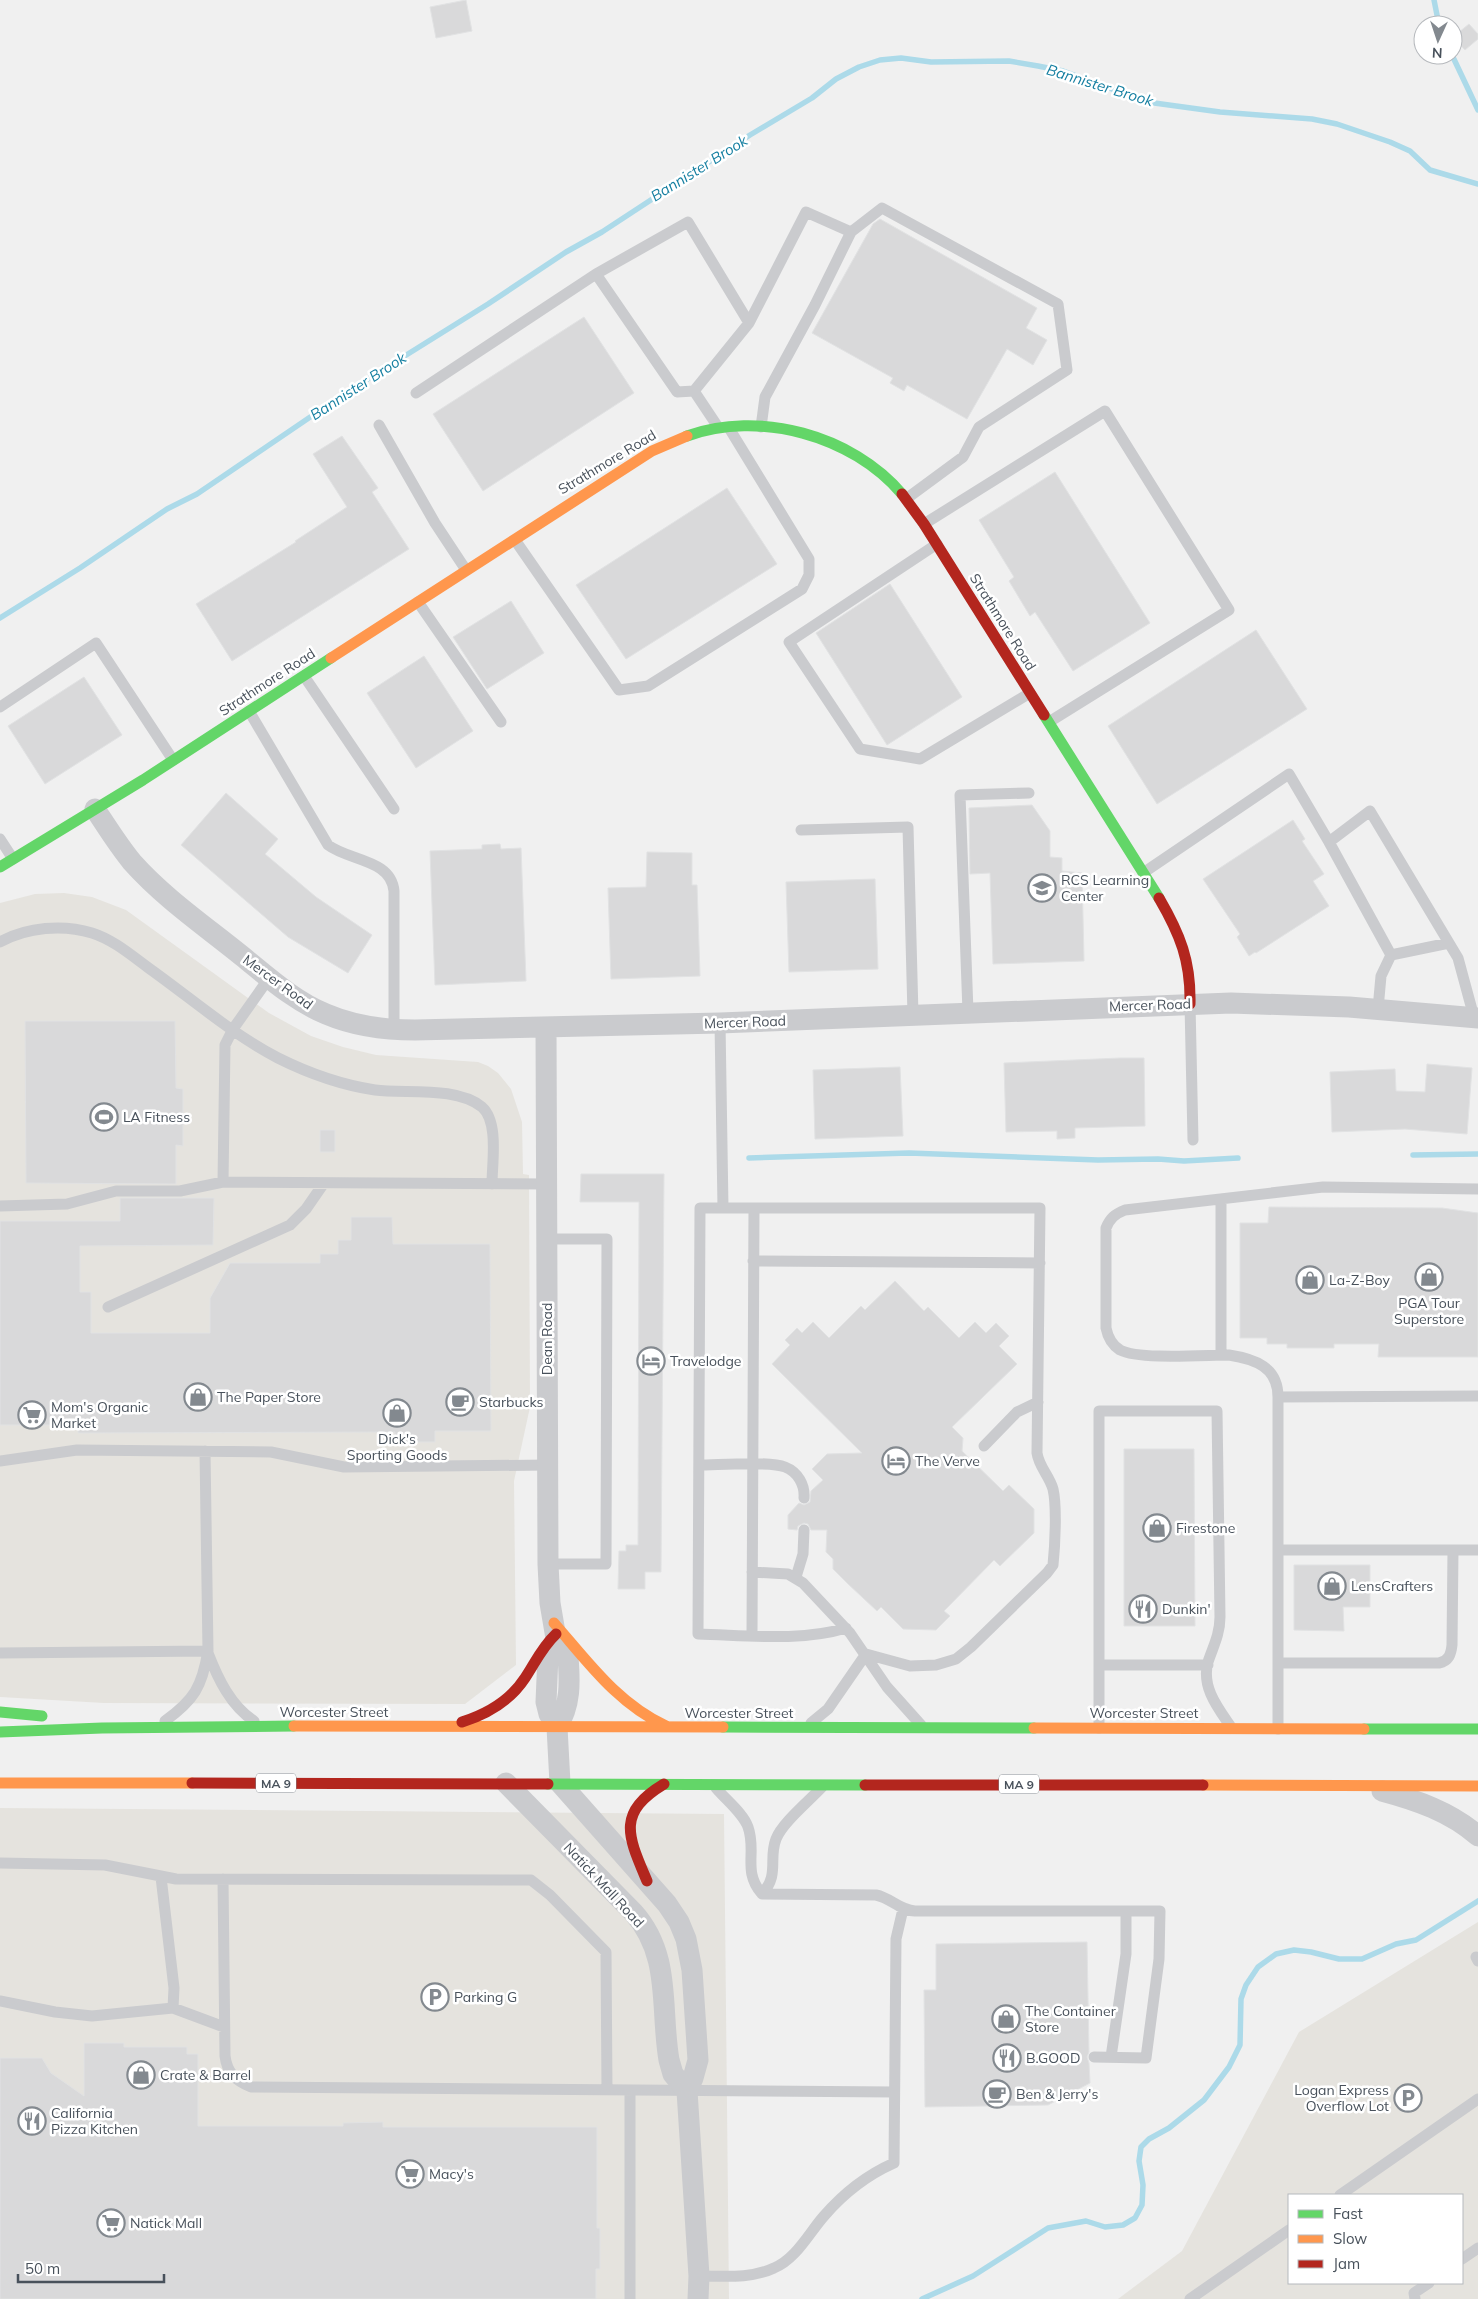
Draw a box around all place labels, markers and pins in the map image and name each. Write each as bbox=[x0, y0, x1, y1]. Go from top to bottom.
place label: RCS Learning Center bbox=[1061, 871, 1149, 905]
school or university icon: RCS Learning Center bbox=[1027, 873, 1057, 903]
sports icon: LA Fitness bbox=[89, 1102, 119, 1132]
place label: LA Fitness bbox=[123, 1108, 190, 1126]
shop icon: PGA Tour Superstore bbox=[1414, 1262, 1444, 1292]
shop icon: La-Z-Boy bbox=[1295, 1265, 1325, 1295]
place label: La-Z-Boy bbox=[1329, 1271, 1390, 1289]
place label: PGA Tour Superstore bbox=[1394, 1294, 1464, 1328]
hotel icon: Travelodge bbox=[636, 1346, 666, 1376]
place label: Travelodge bbox=[670, 1352, 741, 1370]
shop icon: The Paper Store bbox=[183, 1382, 213, 1412]
cafe icon: Starbucks bbox=[445, 1387, 475, 1417]
place label: The Paper Store bbox=[217, 1388, 321, 1406]
place label: Starbucks bbox=[479, 1393, 544, 1411]
place label: Mom's Organic Market bbox=[51, 1398, 148, 1432]
shop icon: Dick's Sporting Goods bbox=[382, 1398, 412, 1428]
supermarket icon: Mom's Organic Market bbox=[17, 1400, 47, 1430]
place label: Dick's Sporting Goods bbox=[347, 1430, 447, 1464]
hotel icon: The Verve bbox=[881, 1446, 911, 1476]
place label: The Verve bbox=[915, 1452, 980, 1470]
shop icon: Firestone bbox=[1142, 1513, 1172, 1543]
place label: Firestone bbox=[1176, 1519, 1235, 1537]
shop icon: LensCrafters bbox=[1317, 1571, 1347, 1601]
place label: LensCrafters bbox=[1351, 1577, 1433, 1595]
restaurant icon: Dunkin' bbox=[1128, 1594, 1158, 1624]
place label: Dunkin' bbox=[1162, 1600, 1211, 1618]
parking icon: Parking G bbox=[420, 1982, 450, 2012]
place label: Parking G bbox=[454, 1988, 517, 2006]
place label: The Container Store bbox=[1025, 2002, 1117, 2036]
shop icon: The Container Store bbox=[991, 2004, 1021, 2034]
restaurant icon: B.GOOD bbox=[992, 2043, 1022, 2073]
place label: B.GOOD bbox=[1026, 2049, 1080, 2067]
shop icon: Crate & Barrel bbox=[126, 2060, 156, 2090]
place label: Crate & Barrel bbox=[160, 2066, 251, 2084]
cafe icon: Ben & Jerry's bbox=[982, 2079, 1012, 2109]
place label: Logan Express Overflow Lot bbox=[1294, 2081, 1389, 2115]
parking icon: Logan Express Overflow Lot bbox=[1393, 2083, 1423, 2113]
place label: Ben & Jerry's bbox=[1016, 2085, 1098, 2103]
place label: California Pizza Kitchen bbox=[51, 2104, 138, 2138]
restaurant icon: California Pizza Kitchen bbox=[17, 2106, 47, 2136]
supermarket icon: Macy's bbox=[395, 2159, 425, 2189]
place label: Macy's bbox=[429, 2165, 474, 2183]
supermarket icon: Natick Mall bbox=[96, 2208, 126, 2238]
place label: Natick Mall bbox=[130, 2214, 202, 2232]

